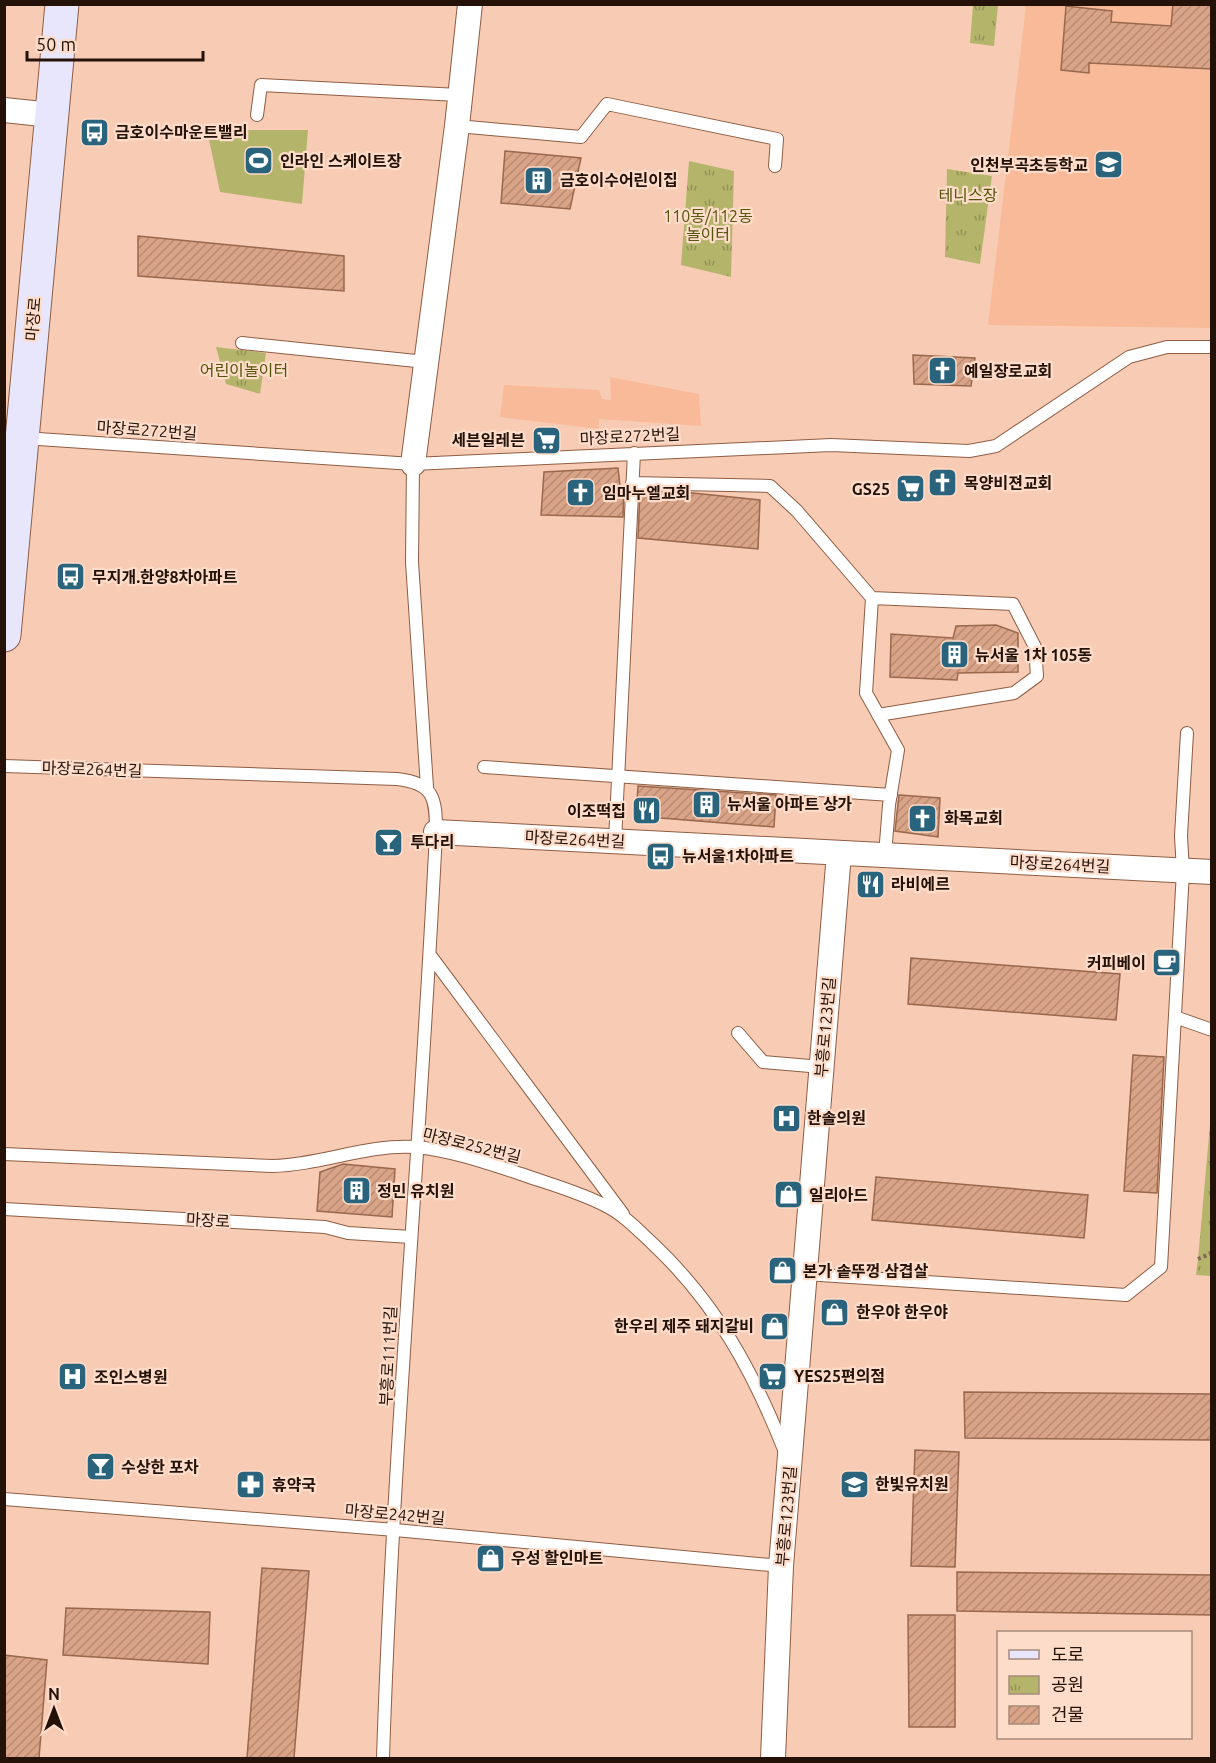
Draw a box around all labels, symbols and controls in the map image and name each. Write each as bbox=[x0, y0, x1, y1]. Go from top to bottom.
scale bar bbox=[27, 24, 202, 62]
text: 50 m bbox=[36, 34, 76, 54]
bus stop icon: 금호이수마운트밸리 bbox=[78, 116, 110, 148]
place label: 금호이수마운트밸리 bbox=[115, 123, 247, 141]
sports icon: 인라인 스케이트장 bbox=[243, 145, 275, 177]
school or university icon: 인천부곡초등학교 bbox=[1093, 149, 1125, 181]
place label: 인라인 스케이트장 bbox=[280, 152, 402, 170]
place label: 인천부곡초등학교 bbox=[970, 156, 1088, 174]
building icon: 금호이수어린이집 bbox=[523, 164, 555, 196]
place label: 금호이수어린이집 bbox=[560, 171, 678, 189]
park label: 테니스장 bbox=[939, 186, 998, 204]
park label: 110동/112동 놀이터 bbox=[663, 207, 753, 243]
street label: 마장로 bbox=[22, 296, 44, 342]
church icon: 예일장로교회 bbox=[927, 355, 959, 387]
park label: 어린이놀이터 bbox=[200, 361, 288, 379]
place label: 예일장로교회 bbox=[964, 362, 1052, 380]
street label: 마장로272번길 bbox=[96, 418, 198, 442]
supermarket icon: 세븐일레븐 bbox=[530, 424, 562, 456]
street label: 마장로272번길 bbox=[579, 424, 681, 448]
place label: 세븐일레븐 bbox=[451, 431, 525, 449]
church icon: 목양비젼교회 bbox=[927, 467, 959, 499]
supermarket icon: GS25 bbox=[895, 473, 927, 505]
place label: 목양비젼교회 bbox=[964, 474, 1052, 492]
church icon: 임마누엘교회 bbox=[565, 477, 597, 509]
place label: GS25 bbox=[852, 480, 890, 498]
place label: 임마누엘교회 bbox=[602, 484, 690, 502]
bus stop icon: 무지개.한양8차아파트 bbox=[55, 561, 87, 593]
place label: 무지개.한양8차아파트 bbox=[92, 568, 238, 586]
building icon: 뉴서울 1차 105동 bbox=[938, 639, 970, 671]
place label: 뉴서울 1차 105동 bbox=[975, 646, 1092, 664]
street label: 마장로264번길 bbox=[41, 758, 143, 780]
building icon: 뉴서울 아파트 상가 bbox=[690, 788, 722, 820]
restaurant icon: 이조떡집 bbox=[631, 795, 663, 827]
place label: 뉴서울 아파트 상가 bbox=[727, 795, 853, 813]
place label: 이조떡집 bbox=[567, 802, 626, 820]
church icon: 화목교회 bbox=[907, 802, 939, 834]
place label: 화목교회 bbox=[944, 809, 1003, 827]
bar icon: 투다리 bbox=[373, 826, 405, 858]
street label: 마장로264번길 bbox=[524, 827, 626, 851]
place label: 투다리 bbox=[410, 833, 454, 851]
bus stop icon: 뉴서울1차아파트 bbox=[645, 840, 677, 872]
place label: 뉴서울1차아파트 bbox=[682, 847, 794, 865]
street label: 마장로264번길 bbox=[1009, 852, 1111, 876]
restaurant icon: 라비에르 bbox=[854, 868, 886, 900]
place label: 라비에르 bbox=[891, 875, 950, 893]
cafe icon: 커피베이 bbox=[1151, 947, 1183, 979]
place label: 커피베이 bbox=[1087, 954, 1146, 972]
street label: 부흥로123번길 bbox=[812, 976, 838, 1078]
hospital icon: 한솔의원 bbox=[770, 1102, 802, 1134]
place label: 한솔의원 bbox=[807, 1109, 866, 1127]
street label: 마장로252번길 bbox=[421, 1124, 523, 1166]
building icon: 정민 유치원 bbox=[340, 1175, 372, 1207]
shop icon: 일리아드 bbox=[772, 1179, 804, 1211]
place label: 정민 유치원 bbox=[377, 1182, 454, 1200]
place label: 일리아드 bbox=[809, 1186, 868, 1204]
street label: 마장로 bbox=[185, 1210, 231, 1230]
shop icon: 본가 솥뚜껑 삼겹살 bbox=[766, 1255, 798, 1287]
place label: 본가 솥뚜껑 삼겹살 bbox=[803, 1262, 929, 1280]
shop icon: 한우야 한우야 bbox=[819, 1296, 851, 1328]
place label: 한우야 한우야 bbox=[856, 1303, 948, 1321]
street label: 부흥로111번길 bbox=[376, 1305, 400, 1407]
shop icon: 한우리 제주 돼지갈비 bbox=[759, 1310, 791, 1342]
place label: 한우리 제주 돼지갈비 bbox=[614, 1317, 754, 1335]
supermarket icon: YES25편의점 bbox=[757, 1360, 789, 1392]
hospital icon: 조인스병원 bbox=[57, 1361, 89, 1393]
place label: YES25편의점 bbox=[794, 1367, 885, 1385]
place label: 조인스병원 bbox=[94, 1368, 168, 1386]
bar icon: 수상한 포차 bbox=[84, 1451, 116, 1483]
place label: 수상한 포차 bbox=[121, 1458, 199, 1476]
street label: 부흥로123번길 bbox=[773, 1465, 799, 1567]
school or university icon: 한빛유치원 bbox=[838, 1468, 870, 1500]
pharmacy icon: 휴약국 bbox=[235, 1469, 267, 1501]
place label: 한빛유치원 bbox=[875, 1475, 949, 1493]
place label: 휴약국 bbox=[272, 1476, 316, 1494]
street label: 마장로242번길 bbox=[344, 1501, 446, 1527]
shop icon: 우성 할인마트 bbox=[474, 1542, 506, 1574]
place label: 우성 할인마트 bbox=[511, 1549, 603, 1567]
legend bbox=[997, 1631, 1192, 1739]
text: 도로 bbox=[1051, 1644, 1084, 1664]
text: 공원 bbox=[1051, 1674, 1084, 1694]
north arrow bbox=[24, 1679, 84, 1739]
text: N bbox=[48, 1685, 60, 1703]
text: 건물 bbox=[1051, 1704, 1084, 1724]

